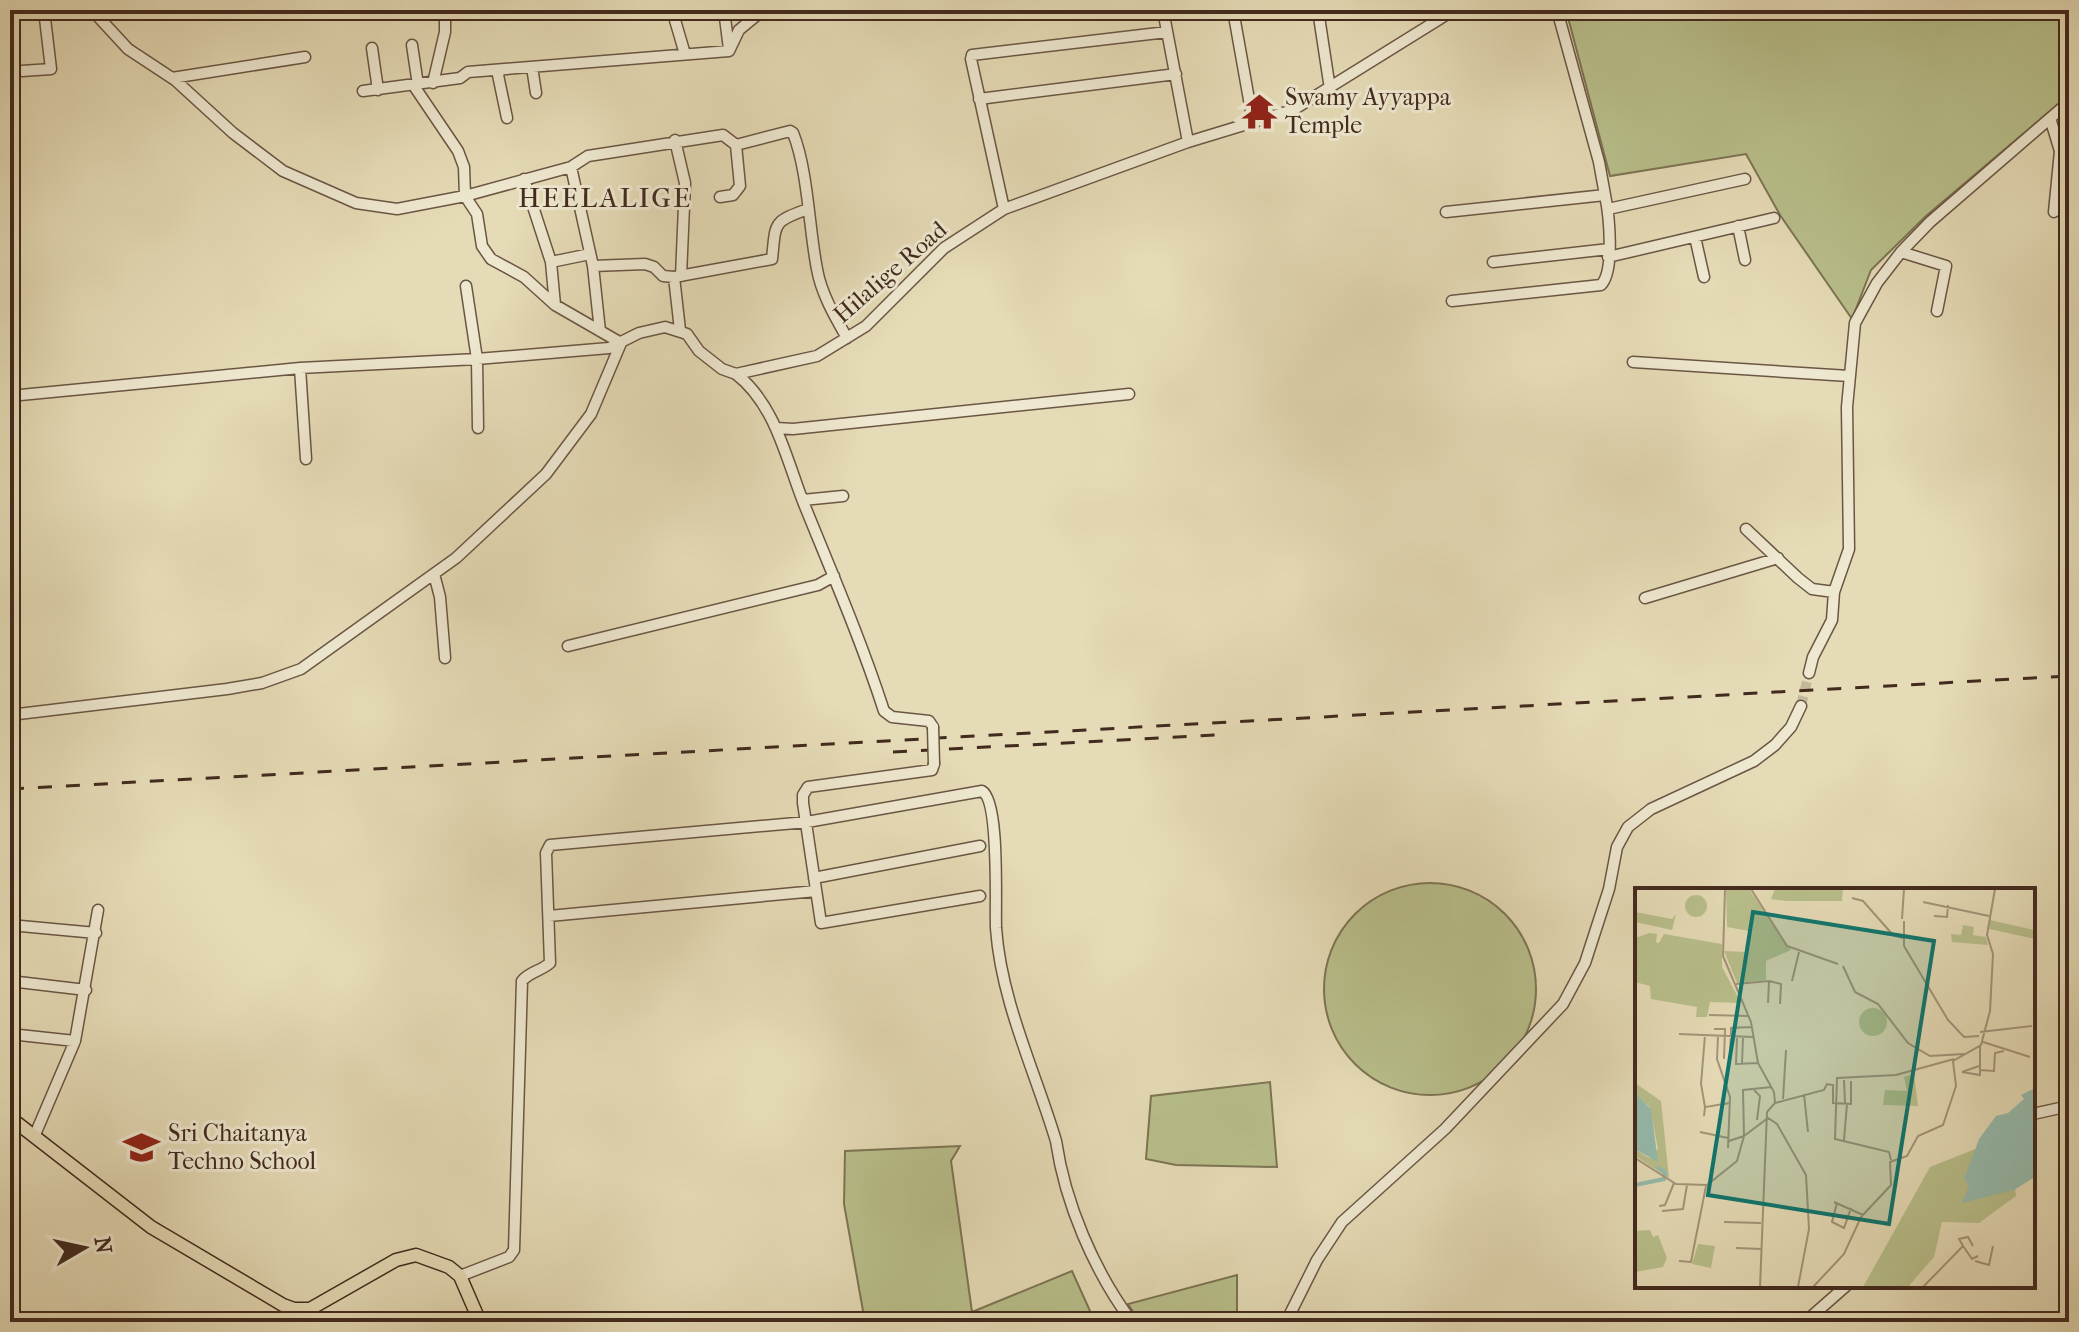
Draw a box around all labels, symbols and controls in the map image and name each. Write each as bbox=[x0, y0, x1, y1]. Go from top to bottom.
place label: Swamy Ayyappa Temple bbox=[1285, 83, 1452, 139]
temple icon: Swamy Ayyappa Temple bbox=[1240, 92, 1278, 130]
district label: HEELALIGE bbox=[518, 181, 692, 214]
street label: Hilalige Road bbox=[828, 215, 953, 329]
inset map bbox=[1635, 888, 2035, 1288]
place label: Sri Chaitanya Techno School bbox=[168, 1119, 317, 1175]
school or university icon: Sri Chaitanya Techno School bbox=[123, 1128, 161, 1166]
north arrow bbox=[44, 1208, 124, 1288]
text: N bbox=[89, 1235, 117, 1256]

